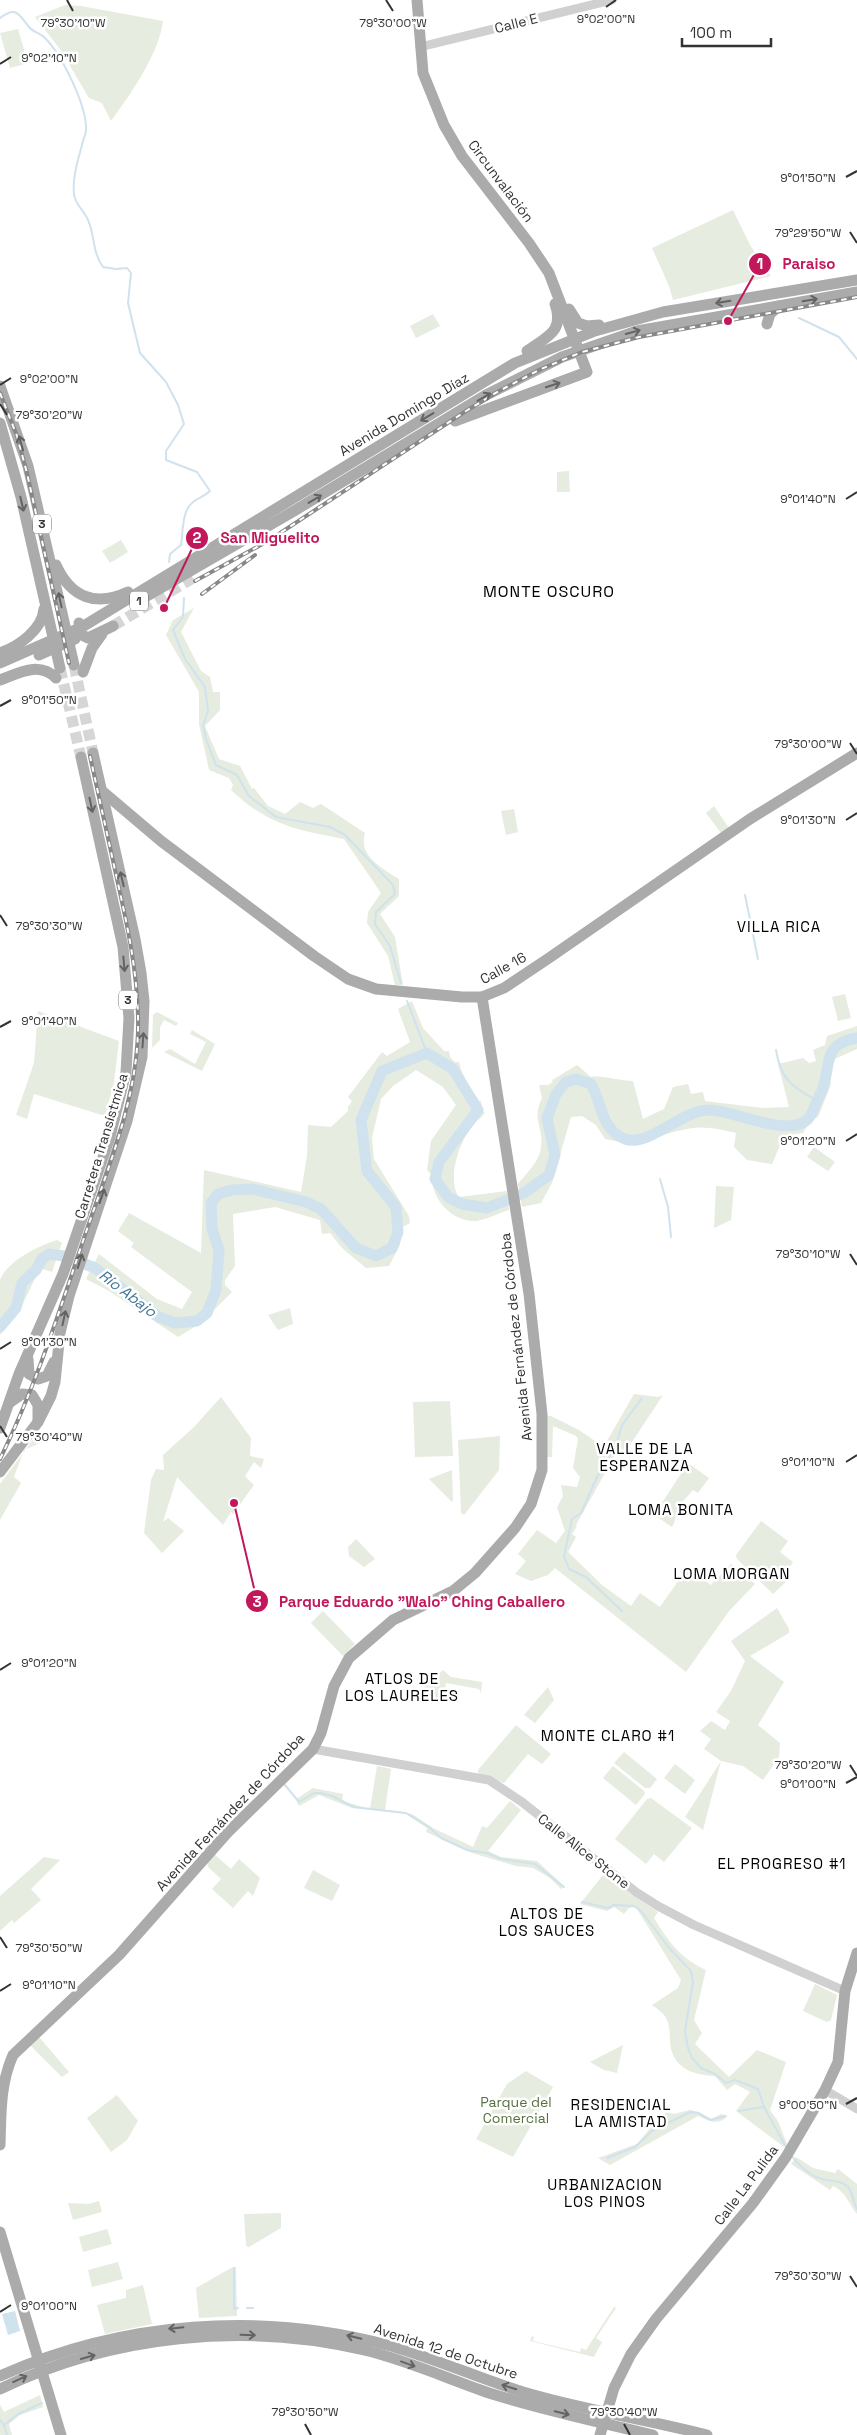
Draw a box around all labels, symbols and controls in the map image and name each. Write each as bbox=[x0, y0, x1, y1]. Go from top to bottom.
street label: Calle E bbox=[493, 9, 539, 37]
text: 9°02'00"N bbox=[577, 11, 635, 27]
text: 79°30'10"W bbox=[41, 15, 106, 31]
text: 79°30'00"W bbox=[359, 15, 427, 31]
scale bar bbox=[682, 15, 771, 47]
text: 100 m bbox=[690, 23, 732, 42]
text: 9°02'10"N bbox=[21, 50, 77, 66]
street label: Circunvalación bbox=[464, 136, 538, 226]
text: 9°01'50"N bbox=[780, 170, 836, 186]
text: 79°29'50"W bbox=[775, 225, 842, 241]
callout: Paraiso bbox=[747, 249, 845, 279]
text: 1 bbox=[757, 254, 763, 273]
text: Paraiso bbox=[782, 254, 836, 273]
one-way arrow bbox=[802, 294, 818, 304]
one-way arrow bbox=[715, 297, 731, 307]
one-way arrow bbox=[625, 327, 641, 337]
street label: Avenida Domingo Díaz bbox=[336, 368, 472, 460]
text: 9°02'00"N bbox=[20, 371, 78, 387]
one-way arrow bbox=[545, 379, 561, 389]
one-way arrow bbox=[477, 391, 491, 401]
text: 79°30'20"W bbox=[15, 407, 83, 423]
one-way arrow bbox=[421, 412, 435, 422]
one-way arrow bbox=[15, 435, 25, 451]
text: 9°01'40"N bbox=[780, 491, 836, 507]
one-way arrow bbox=[308, 493, 322, 503]
one-way arrow bbox=[18, 495, 27, 511]
road number: 3 bbox=[33, 514, 51, 534]
callout: San Miguelito bbox=[185, 523, 329, 553]
text: 2 bbox=[193, 528, 202, 547]
text: San Miguelito bbox=[220, 528, 320, 547]
district label: MONTE OSCURO bbox=[483, 581, 615, 602]
road number: 1 bbox=[130, 592, 148, 610]
one-way arrow bbox=[54, 593, 64, 609]
text: 9°01'50"N bbox=[21, 692, 77, 708]
text: 79°30'00"W bbox=[774, 736, 842, 752]
one-way arrow bbox=[87, 796, 96, 812]
text: 9°01'30"N bbox=[780, 812, 836, 828]
one-way arrow bbox=[117, 872, 126, 888]
district label: VILLA RICA bbox=[737, 917, 821, 936]
text: 79°30'30"W bbox=[15, 918, 83, 934]
street label: Calle 16 bbox=[477, 948, 529, 988]
one-way arrow bbox=[120, 956, 129, 972]
road number: 3 bbox=[119, 990, 137, 1010]
text: 9°01'40"N bbox=[21, 1013, 77, 1029]
one-way arrow bbox=[138, 1032, 148, 1048]
street label: Carretera Transístmica bbox=[70, 1071, 132, 1221]
text: 9°01'20"N bbox=[780, 1133, 836, 1149]
one-way arrow bbox=[98, 1189, 107, 1205]
street label: Avenida Fernández de Córdoba bbox=[496, 1232, 536, 1442]
text: 79°30'10"W bbox=[776, 1246, 841, 1262]
one-way arrow bbox=[76, 1253, 86, 1269]
water label: Río Abajo bbox=[96, 1265, 161, 1321]
one-way arrow bbox=[60, 1310, 69, 1326]
text: 9°01'30"N bbox=[21, 1334, 77, 1350]
text: 79°30'40"W bbox=[16, 1429, 83, 1445]
district label: VALLE DE LA ESPERANZA bbox=[596, 1439, 694, 1475]
text: 9°01'10"N bbox=[781, 1454, 835, 1470]
district label: LOMA BONITA bbox=[628, 1500, 734, 1519]
district label: LOMA MORGAN bbox=[674, 1564, 790, 1583]
callout: Parque Eduardo "Walo" Ching Caballero bbox=[244, 1586, 575, 1616]
text: 3 bbox=[252, 1592, 262, 1611]
text: Parque Eduardo "Walo" Ching Caballero bbox=[279, 1592, 565, 1611]
text: 9°01'20"N bbox=[21, 1655, 77, 1671]
district label: ATLOS DE LOS LAURELES bbox=[345, 1669, 459, 1705]
district label: MONTE CLARO #1 bbox=[541, 1726, 675, 1745]
street label: Avenida Fernández de Córdoba bbox=[152, 1729, 308, 1895]
text: 79°30'20"W bbox=[774, 1757, 842, 1773]
text: 9°01'00"N bbox=[780, 1776, 836, 1792]
street label: Calle Alice Stone bbox=[534, 1809, 634, 1893]
district label: EL PROGRESO #1 bbox=[717, 1854, 847, 1873]
district label: ALTOS DE LOS SAUCES bbox=[499, 1904, 595, 1940]
text: 79°30'50"W bbox=[15, 1940, 83, 1956]
text: 9°01'10"N bbox=[22, 1977, 76, 1993]
park label: Parque del Comercial bbox=[480, 2093, 552, 2127]
district label: RESIDENCIAL LA AMISTAD bbox=[570, 2095, 672, 2131]
text: 9°00'50"N bbox=[779, 2097, 837, 2113]
street label: Calle La Pulida bbox=[710, 2141, 782, 2229]
district label: URBANIZACION LOS PINOS bbox=[547, 2175, 663, 2211]
text: 79°30'30"W bbox=[774, 2268, 842, 2284]
text: 9°01'00"N bbox=[21, 2298, 77, 2314]
street label: Avenida 12 de Octubre bbox=[372, 2319, 520, 2383]
one-way arrow bbox=[168, 2324, 184, 2333]
one-way arrow bbox=[240, 2330, 256, 2340]
one-way arrow bbox=[347, 2332, 363, 2341]
one-way arrow bbox=[80, 2351, 96, 2361]
one-way arrow bbox=[399, 2360, 415, 2369]
one-way arrow bbox=[12, 2374, 27, 2384]
one-way arrow bbox=[501, 2382, 517, 2392]
text: 79°30'50"W bbox=[271, 2404, 339, 2420]
text: 79°30'40"W bbox=[591, 2404, 658, 2420]
one-way arrow bbox=[554, 2409, 570, 2418]

